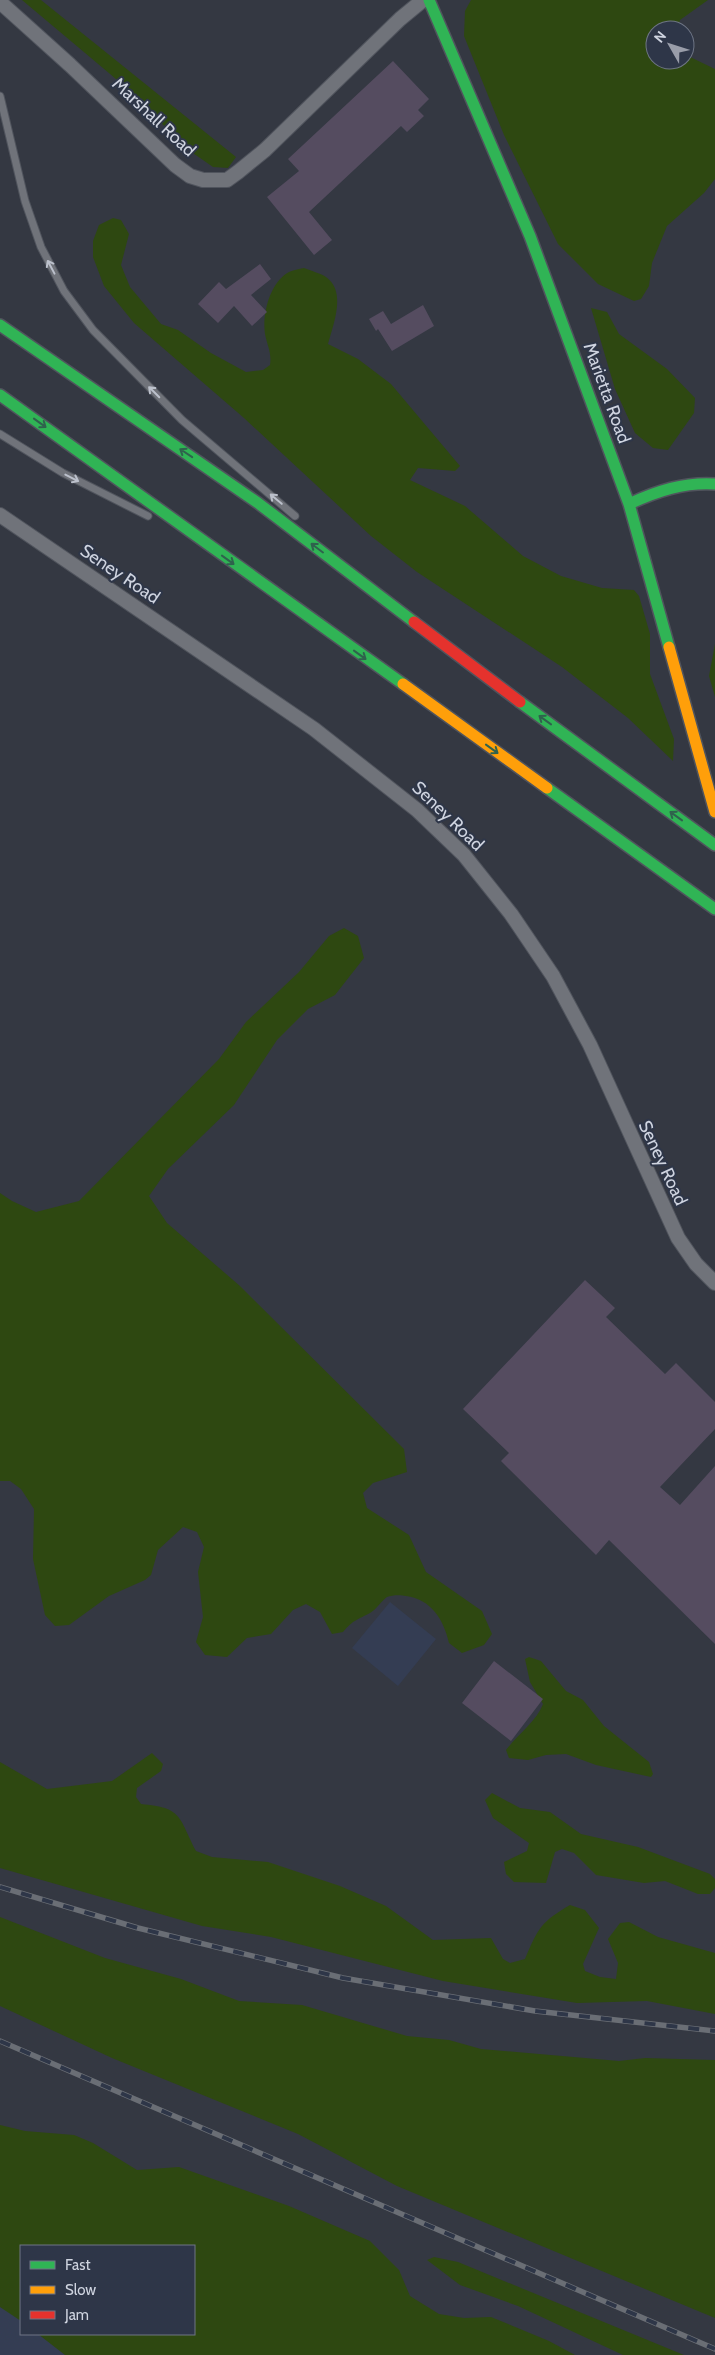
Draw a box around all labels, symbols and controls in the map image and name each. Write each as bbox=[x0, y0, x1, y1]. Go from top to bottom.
north arrow bbox=[645, 20, 695, 70]
text: N bbox=[650, 27, 670, 46]
street label: Marshall Road bbox=[108, 73, 200, 161]
one-way arrow bbox=[46, 260, 55, 275]
street label: Marietta Road bbox=[579, 340, 635, 446]
one-way arrow bbox=[147, 386, 160, 398]
one-way arrow bbox=[33, 418, 47, 428]
one-way arrow bbox=[179, 448, 193, 458]
one-way arrow bbox=[64, 473, 79, 483]
one-way arrow bbox=[269, 493, 282, 505]
street label: Seney Road bbox=[76, 539, 164, 609]
one-way arrow bbox=[310, 543, 324, 553]
one-way arrow bbox=[221, 555, 235, 565]
one-way arrow bbox=[353, 650, 367, 660]
one-way arrow bbox=[538, 715, 552, 725]
one-way arrow bbox=[485, 744, 499, 754]
street label: Seney Road bbox=[408, 776, 488, 856]
one-way arrow bbox=[669, 811, 683, 821]
street label: Seney Road bbox=[634, 1117, 692, 1209]
legend bbox=[20, 2245, 195, 2335]
text: Fast bbox=[65, 2256, 90, 2274]
text: Slow bbox=[65, 2281, 96, 2299]
text: Jam bbox=[64, 2306, 89, 2324]

